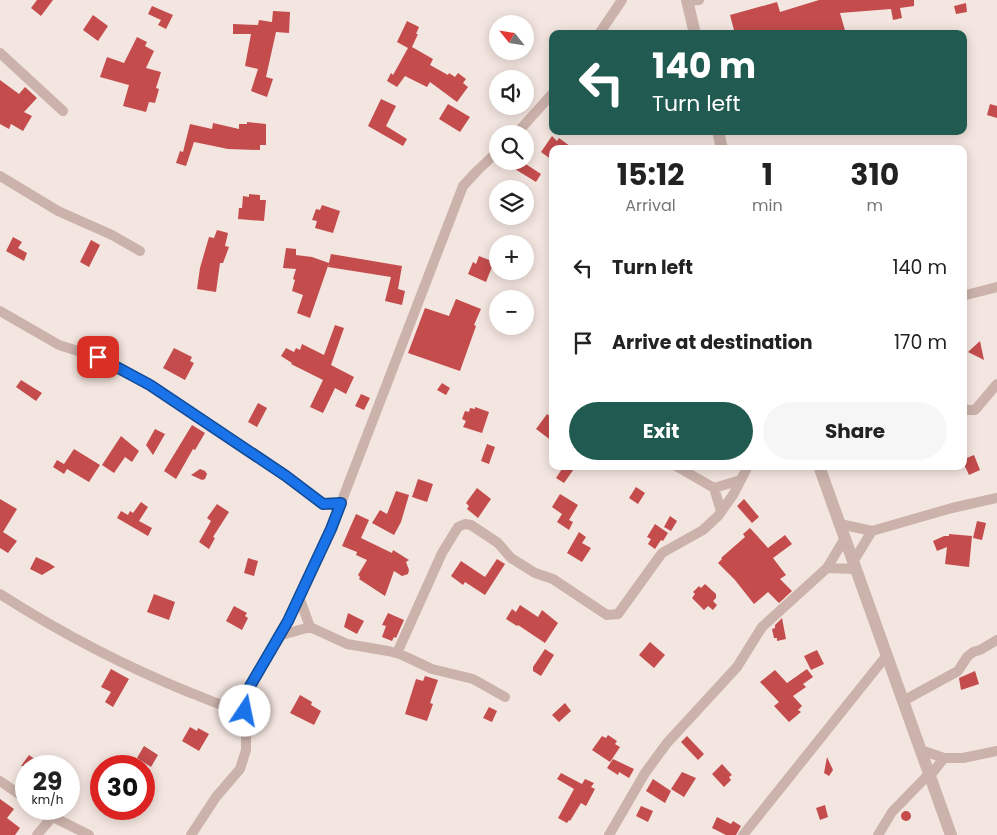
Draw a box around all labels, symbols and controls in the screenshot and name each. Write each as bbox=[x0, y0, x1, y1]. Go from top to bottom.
north arrow bbox=[489, 15, 534, 60]
map controls bbox=[489, 15, 534, 335]
text: 140 m bbox=[652, 41, 756, 90]
icon: left bbox=[569, 50, 634, 115]
button: sound bbox=[489, 70, 534, 115]
text: Turn left bbox=[652, 88, 740, 119]
button: search bbox=[489, 125, 534, 170]
text: 15:12 bbox=[617, 153, 684, 196]
text: 1 bbox=[762, 153, 773, 196]
text: 310 bbox=[850, 153, 899, 196]
button: layers bbox=[489, 180, 534, 225]
text: Arrival bbox=[625, 194, 676, 217]
text: min bbox=[752, 194, 783, 217]
text: m bbox=[867, 194, 883, 217]
button: + bbox=[489, 235, 534, 280]
icon: left bbox=[569, 254, 597, 282]
text: Turn left bbox=[612, 254, 693, 281]
text: 140 m bbox=[892, 254, 947, 281]
button: − bbox=[489, 290, 534, 335]
icon: arrive bbox=[569, 329, 597, 357]
text: Arrive at destination bbox=[612, 329, 813, 356]
text: 170 m bbox=[894, 329, 947, 356]
pin bbox=[77, 336, 119, 378]
icon: arrive bbox=[84, 343, 112, 371]
button: Exit bbox=[569, 402, 753, 460]
button: Share bbox=[763, 402, 947, 460]
position arrow bbox=[218, 684, 270, 736]
speed limit sign: 30 bbox=[90, 755, 155, 820]
text: 29 bbox=[33, 764, 62, 799]
text: km/h bbox=[32, 791, 63, 808]

